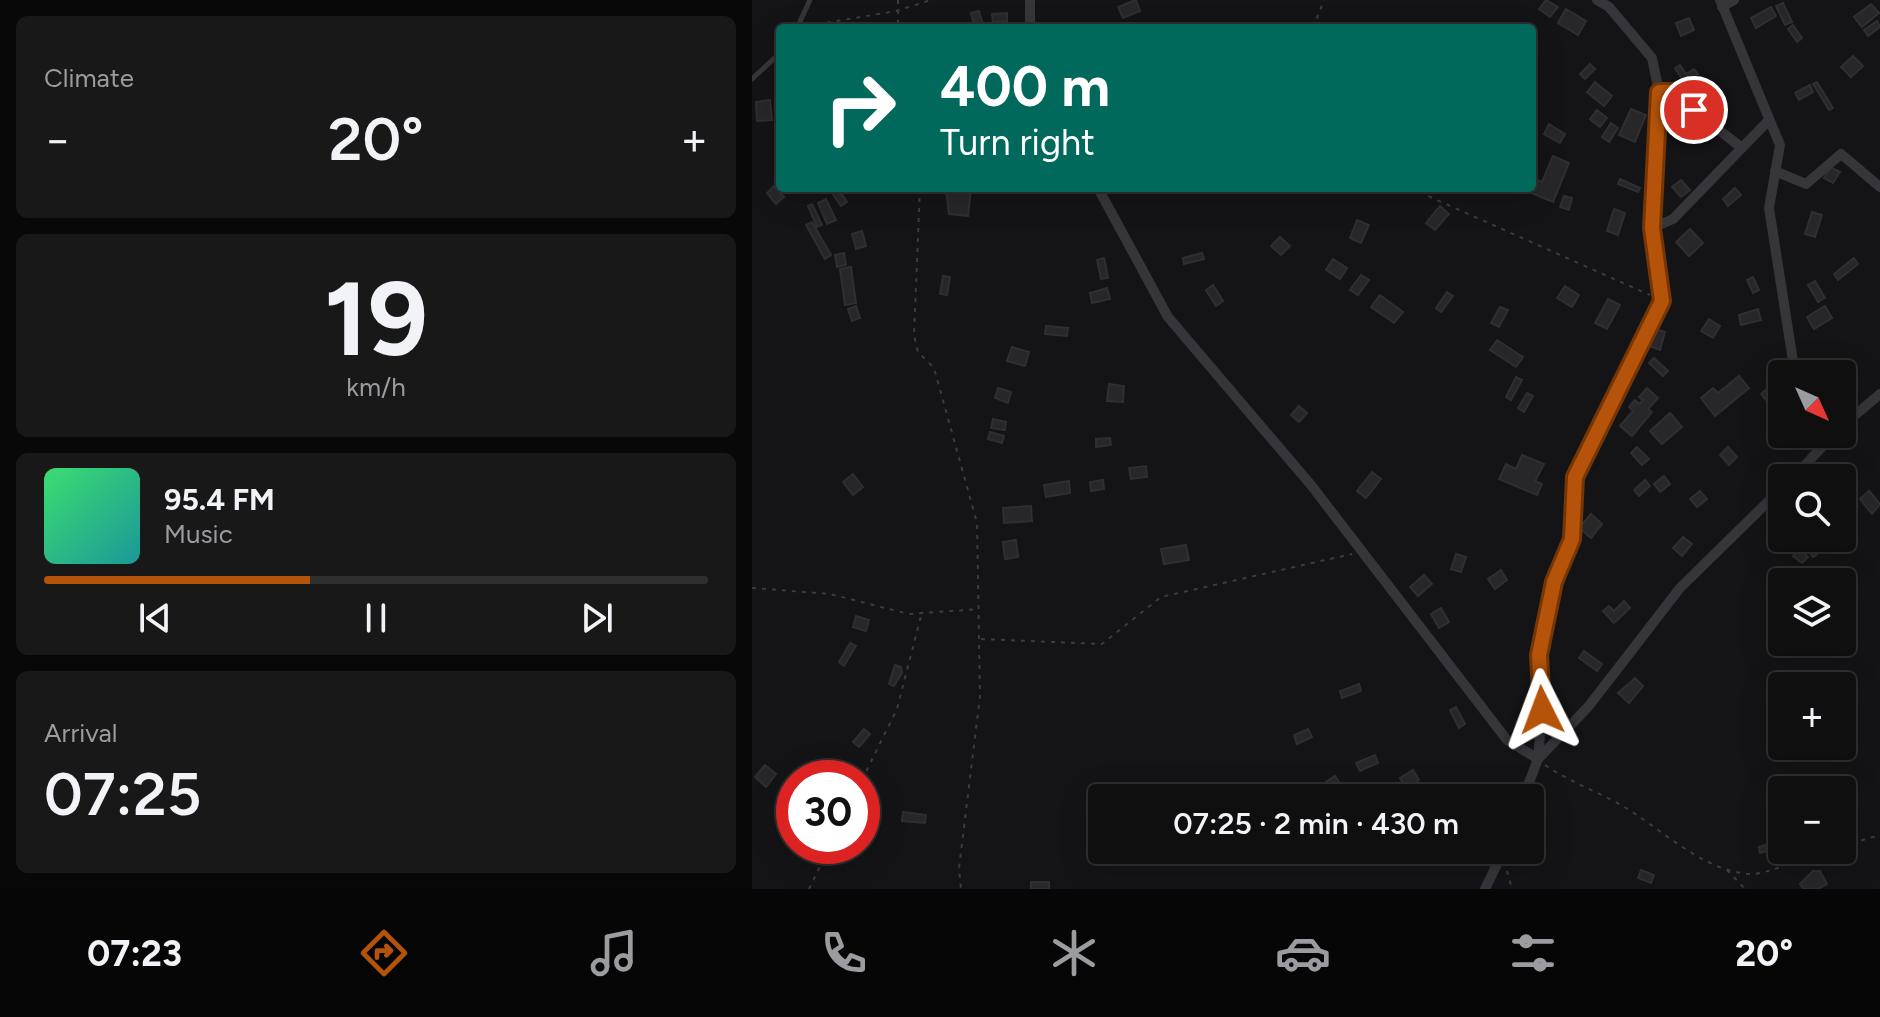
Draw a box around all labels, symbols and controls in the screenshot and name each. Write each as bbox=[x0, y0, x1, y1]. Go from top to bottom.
text: 400 m bbox=[940, 53, 1110, 120]
icon: right bbox=[808, 56, 912, 160]
text: Climate bbox=[44, 62, 134, 94]
pin bbox=[1660, 76, 1728, 144]
icon: arrive bbox=[1672, 88, 1716, 132]
text: 20° bbox=[328, 103, 424, 175]
text: − bbox=[44, 113, 71, 166]
text: + bbox=[681, 113, 708, 166]
text: Turn right bbox=[940, 121, 1095, 164]
text: 19 bbox=[324, 256, 428, 381]
north arrow bbox=[1768, 360, 1856, 448]
map controls bbox=[1768, 360, 1856, 864]
text: km/h bbox=[346, 371, 406, 403]
button: search bbox=[1768, 464, 1856, 552]
text: 95.4 FM bbox=[164, 481, 275, 518]
text: Music bbox=[164, 518, 233, 550]
button: layers bbox=[1768, 568, 1856, 656]
icon: previous bbox=[133, 596, 177, 640]
icon: pause bbox=[354, 596, 398, 640]
icon: next bbox=[575, 596, 619, 640]
position arrow bbox=[1500, 668, 1584, 752]
button: + bbox=[1768, 672, 1856, 760]
text: Arrival bbox=[44, 717, 117, 749]
text: 07:25 bbox=[44, 758, 201, 830]
speed limit sign: 30 bbox=[776, 760, 880, 864]
button: − bbox=[1768, 776, 1856, 864]
text: 07:25 · 2 min · 430 m bbox=[1173, 805, 1459, 842]
icon: directions bbox=[356, 925, 412, 981]
icon: music bbox=[586, 925, 642, 981]
icon: phone bbox=[816, 925, 872, 981]
icon: climate bbox=[1046, 925, 1102, 981]
icon: car bbox=[1275, 925, 1331, 981]
icon: filters bbox=[1505, 925, 1561, 981]
text: 07:23 bbox=[87, 932, 182, 975]
text: 20° bbox=[1735, 932, 1793, 975]

